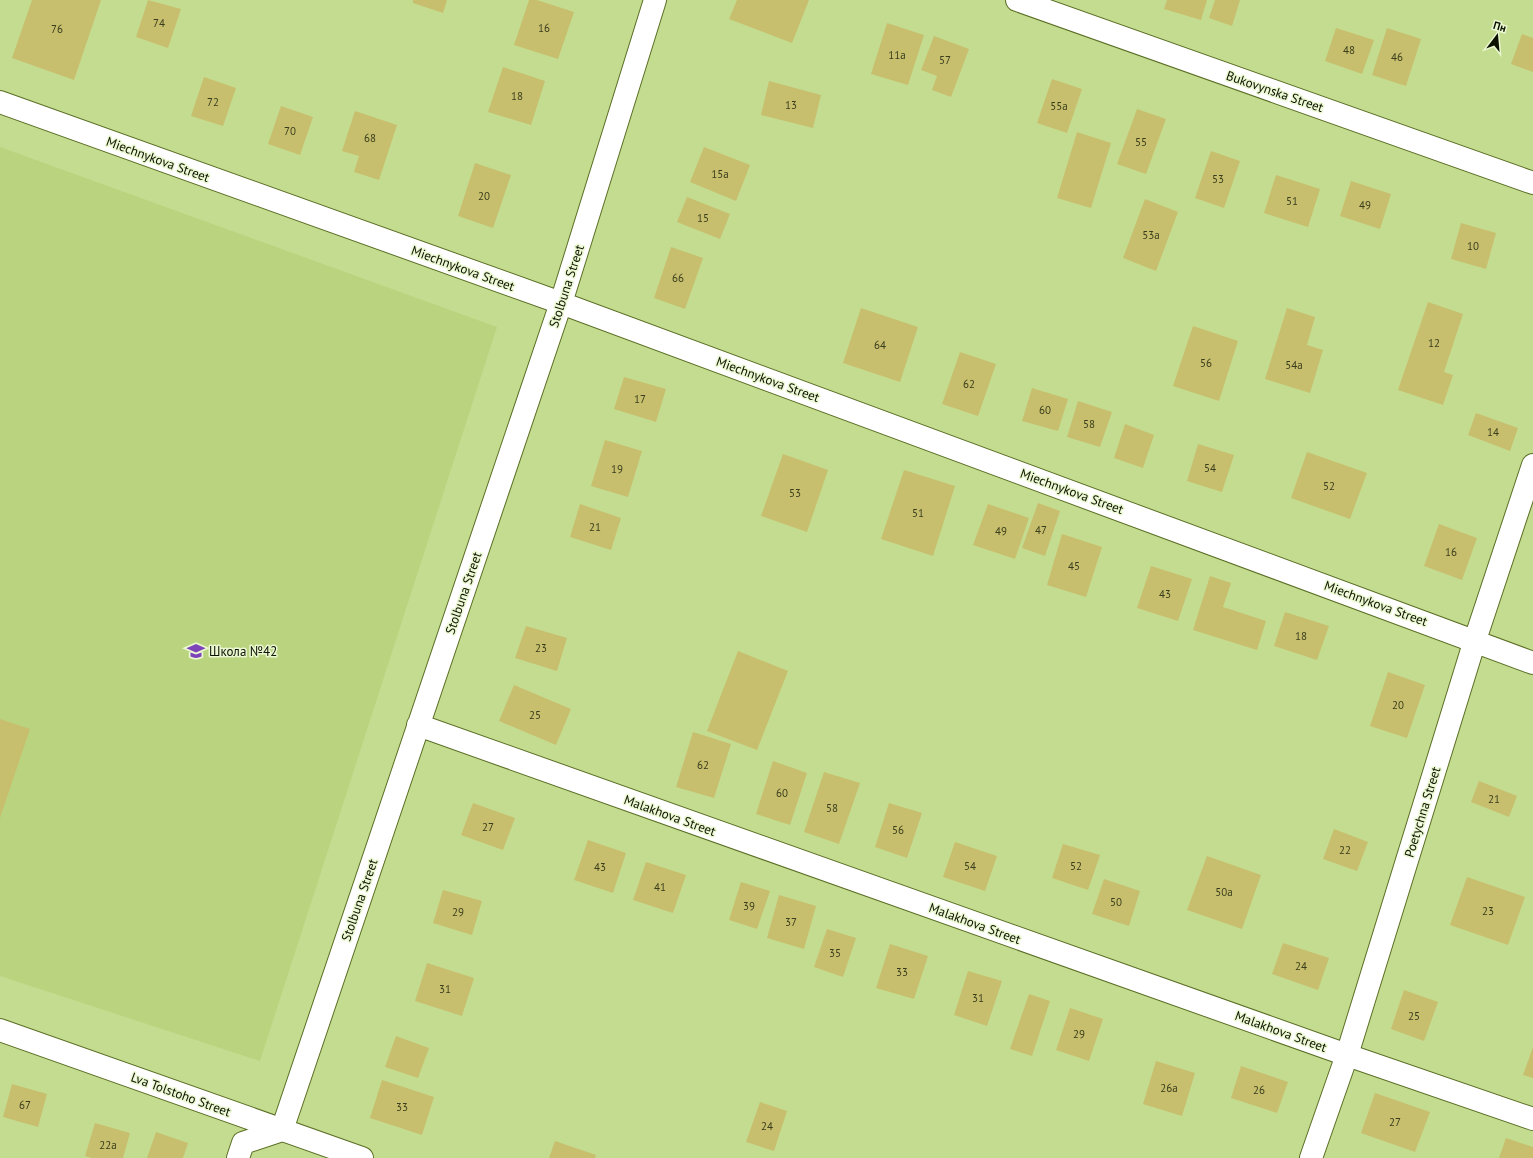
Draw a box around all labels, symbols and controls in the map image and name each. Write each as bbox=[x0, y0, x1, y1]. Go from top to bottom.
house number: 74 bbox=[153, 16, 165, 30]
north arrow bbox=[1477, 16, 1517, 56]
text: Пн bbox=[1492, 18, 1508, 35]
house number: 16 bbox=[538, 21, 550, 35]
house number: 76 bbox=[51, 22, 63, 36]
house number: 48 bbox=[1343, 43, 1355, 57]
house number: 11а bbox=[888, 48, 906, 62]
house number: 46 bbox=[1391, 50, 1403, 64]
house number: 57 bbox=[939, 53, 951, 67]
street label: Bukovynska Street bbox=[1224, 67, 1326, 116]
house number: 18 bbox=[511, 89, 523, 103]
house number: 72 bbox=[207, 95, 219, 109]
house number: 13 bbox=[785, 98, 797, 112]
house number: 55а bbox=[1050, 99, 1068, 113]
house number: 70 bbox=[284, 124, 296, 138]
house number: 68 bbox=[364, 131, 376, 145]
street label: Miechnykova Street bbox=[104, 133, 212, 186]
house number: 55 bbox=[1135, 135, 1147, 149]
house number: 15а bbox=[711, 167, 729, 181]
house number: 53 bbox=[1212, 172, 1224, 186]
house number: 20 bbox=[478, 189, 490, 203]
house number: 51 bbox=[1286, 194, 1298, 208]
house number: 49 bbox=[1359, 198, 1371, 212]
house number: 15 bbox=[697, 211, 709, 225]
house number: 53а bbox=[1142, 228, 1160, 242]
house number: 10 bbox=[1467, 239, 1479, 253]
street label: Miechnykova Street bbox=[409, 242, 517, 295]
street label: Stolbuna Street bbox=[545, 242, 588, 330]
house number: 66 bbox=[672, 271, 684, 285]
house number: 12 bbox=[1428, 336, 1440, 350]
house number: 64 bbox=[874, 338, 886, 352]
street label: Miechnykova Street bbox=[714, 353, 822, 406]
house number: 56 bbox=[1200, 356, 1212, 370]
house number: 54а bbox=[1285, 358, 1303, 372]
house number: 62 bbox=[963, 377, 975, 391]
house number: 17 bbox=[634, 392, 646, 406]
house number: 60 bbox=[1039, 403, 1051, 417]
house number: 58 bbox=[1083, 417, 1095, 431]
house number: 14 bbox=[1487, 425, 1499, 439]
house number: 54 bbox=[1204, 461, 1216, 475]
house number: 19 bbox=[611, 462, 623, 476]
street label: Miechnykova Street bbox=[1018, 465, 1126, 518]
house number: 52 bbox=[1323, 479, 1335, 493]
house number: 53 bbox=[789, 486, 801, 500]
house number: 51 bbox=[912, 506, 924, 520]
house number: 21 bbox=[589, 520, 601, 534]
house number: 47 bbox=[1035, 523, 1047, 537]
house number: 49 bbox=[995, 524, 1007, 538]
house number: 16 bbox=[1445, 545, 1457, 559]
street label: Stolbuna Street bbox=[441, 549, 486, 637]
house number: 45 bbox=[1068, 559, 1080, 573]
street label: Miechnykova Street bbox=[1322, 577, 1430, 630]
house number: 43 bbox=[1159, 587, 1171, 601]
house number: 18 bbox=[1295, 629, 1307, 643]
school or university icon: Школа №42 bbox=[186, 641, 206, 661]
house number: 23 bbox=[535, 641, 547, 655]
place label: Школа №42 bbox=[209, 643, 277, 660]
house number: 20 bbox=[1392, 698, 1404, 712]
house number: 25 bbox=[529, 708, 541, 722]
house number: 62 bbox=[697, 758, 709, 772]
street label: Poetychna Street bbox=[1401, 764, 1445, 860]
house number: 60 bbox=[776, 786, 788, 800]
street label: Malakhova Street bbox=[622, 791, 719, 840]
house number: 21 bbox=[1488, 792, 1500, 806]
house number: 58 bbox=[826, 801, 838, 815]
house number: 27 bbox=[482, 820, 494, 834]
house number: 56 bbox=[892, 823, 904, 837]
house number: 22 bbox=[1339, 843, 1351, 857]
street label: Stolbuna Street bbox=[337, 856, 382, 944]
house number: 54 bbox=[964, 859, 976, 873]
house number: 52 bbox=[1070, 859, 1082, 873]
house number: 43 bbox=[594, 860, 606, 874]
house number: 41 bbox=[654, 880, 666, 894]
house number: 50а bbox=[1215, 885, 1233, 899]
house number: 50 bbox=[1110, 895, 1122, 909]
house number: 39 bbox=[743, 899, 755, 913]
street label: Malakhova Street bbox=[927, 899, 1024, 948]
house number: 23 bbox=[1482, 904, 1494, 918]
house number: 29 bbox=[452, 905, 464, 919]
house number: 37 bbox=[785, 915, 797, 929]
house number: 35 bbox=[829, 946, 841, 960]
house number: 24 bbox=[1295, 959, 1307, 973]
house number: 33 bbox=[896, 965, 908, 979]
house number: 31 bbox=[439, 982, 451, 996]
house number: 31 bbox=[972, 991, 984, 1005]
street label: Malakhova Street bbox=[1233, 1007, 1330, 1056]
house number: 25 bbox=[1408, 1009, 1420, 1023]
house number: 29 bbox=[1073, 1027, 1085, 1041]
street label: Lva Tolstoho Street bbox=[129, 1069, 234, 1121]
house number: 26а bbox=[1160, 1081, 1178, 1095]
house number: 26 bbox=[1253, 1083, 1265, 1097]
house number: 67 bbox=[19, 1098, 31, 1112]
house number: 33 bbox=[396, 1100, 408, 1114]
house number: 27 bbox=[1389, 1115, 1401, 1129]
house number: 24 bbox=[761, 1119, 773, 1133]
house number: 22а bbox=[99, 1138, 117, 1152]

